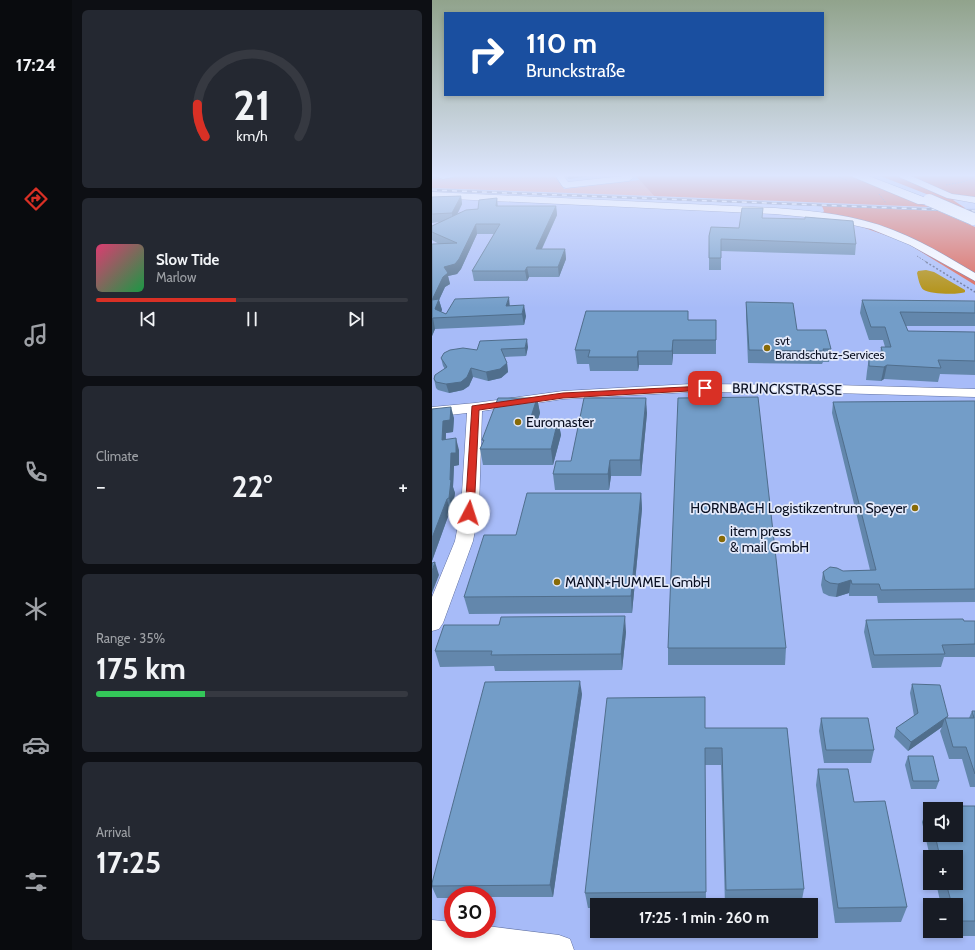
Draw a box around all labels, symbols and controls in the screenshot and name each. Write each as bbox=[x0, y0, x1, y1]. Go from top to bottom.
text: 110 m bbox=[526, 26, 597, 60]
icon: right bbox=[460, 28, 512, 80]
text: 17:24 bbox=[16, 54, 56, 76]
text: Brunckstraße bbox=[526, 60, 625, 82]
text: 21 bbox=[233, 80, 271, 130]
text: km/h bbox=[236, 127, 268, 145]
icon: directions bbox=[22, 185, 50, 213]
text: Slow Tide bbox=[156, 251, 219, 269]
text: Marlow bbox=[156, 269, 196, 285]
icon: previous bbox=[137, 308, 159, 330]
icon: pause bbox=[241, 308, 263, 330]
icon: next bbox=[345, 308, 367, 330]
icon: music bbox=[22, 321, 50, 349]
place label: svt Brandschutz-Services bbox=[775, 333, 884, 362]
marker: svt Brandschutz-Services bbox=[762, 343, 772, 353]
pin bbox=[688, 371, 722, 405]
icon: arrive bbox=[694, 377, 716, 399]
street label: BRUNCKSTRASSE bbox=[732, 379, 842, 399]
place label: Euromaster bbox=[526, 413, 594, 431]
marker: Euromaster bbox=[513, 417, 523, 427]
text: Climate bbox=[96, 448, 138, 464]
icon: phone bbox=[22, 458, 50, 486]
text: 22° bbox=[232, 468, 272, 505]
text: − bbox=[96, 473, 106, 500]
text: + bbox=[398, 473, 408, 500]
position arrow bbox=[448, 492, 490, 534]
place label: HORNBACH Logistikzentrum Speyer bbox=[690, 499, 908, 517]
marker: HORNBACH Logistikzentrum Speyer bbox=[910, 503, 920, 513]
place label: item press & mail GmbH bbox=[730, 522, 809, 556]
marker: item press & mail GmbH bbox=[717, 534, 727, 544]
place label: MANN+HUMMEL GmbH bbox=[565, 573, 710, 591]
marker: MANN+HUMMEL GmbH bbox=[552, 577, 562, 587]
icon: climate bbox=[22, 595, 50, 623]
text: Range · 35% bbox=[96, 630, 165, 646]
text: 175 km bbox=[96, 650, 186, 687]
icon: car bbox=[22, 731, 50, 759]
map controls bbox=[923, 802, 963, 938]
button: sound bbox=[923, 802, 963, 842]
text: Arrival bbox=[96, 824, 131, 840]
text: 17:25 bbox=[96, 844, 161, 881]
button: + bbox=[923, 850, 963, 890]
icon: filters bbox=[22, 868, 50, 896]
speed limit sign: 30 bbox=[444, 886, 496, 938]
button: − bbox=[923, 898, 963, 938]
text: 17:25 · 1 min · 260 m bbox=[639, 909, 769, 927]

